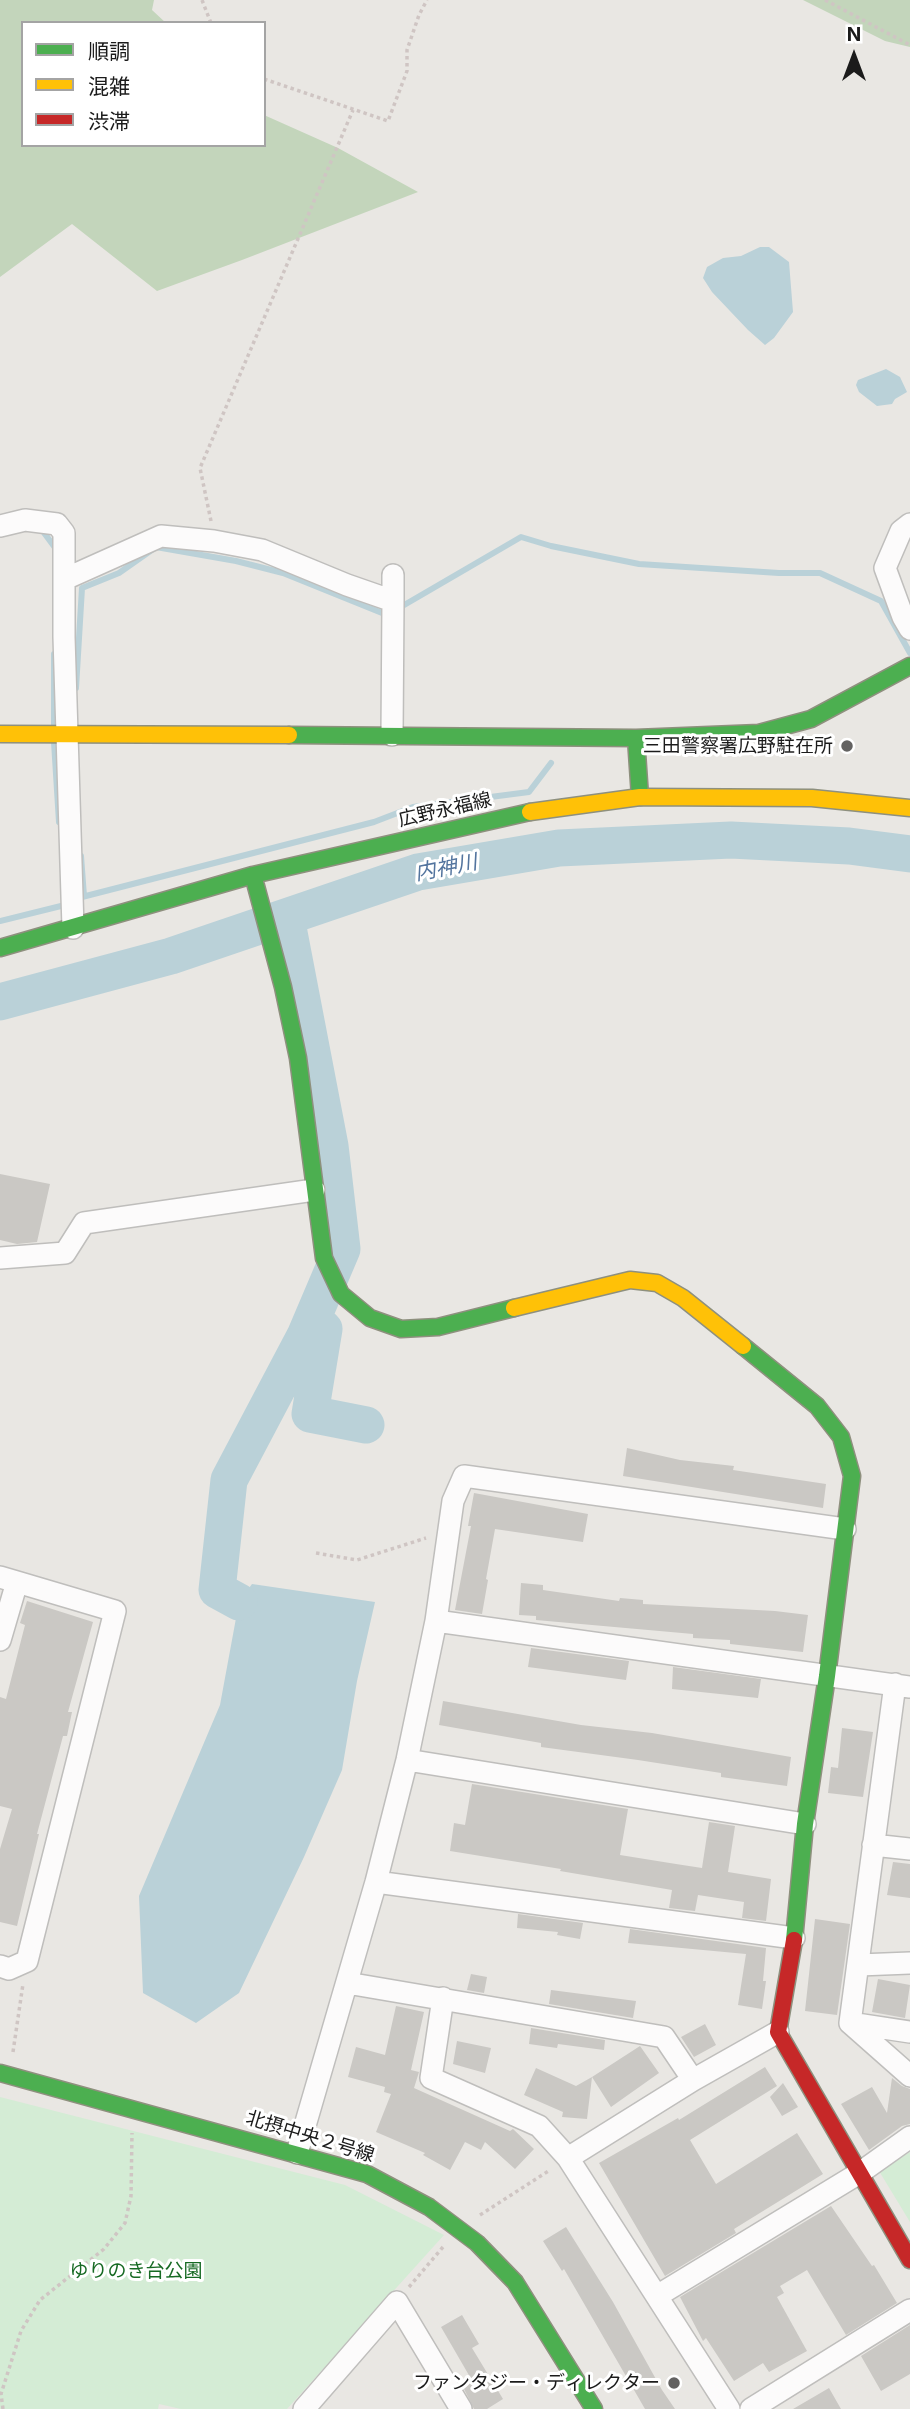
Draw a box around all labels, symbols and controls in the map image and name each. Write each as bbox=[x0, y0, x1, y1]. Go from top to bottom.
legend bbox=[21, 21, 266, 147]
north arrow bbox=[819, 21, 889, 91]
text: N bbox=[847, 23, 861, 46]
text: 順調 bbox=[88, 39, 130, 64]
text: 混雑 bbox=[88, 74, 130, 99]
text: 渋滞 bbox=[88, 109, 130, 134]
place label: 三田警察署広野駐在所 bbox=[643, 735, 833, 757]
marker: 三田警察署広野駐在所 bbox=[839, 738, 855, 754]
street label: 広野永福線 bbox=[396, 788, 494, 832]
water label: 内神川 bbox=[413, 850, 479, 886]
street label: 北摂中央２号線 bbox=[243, 2107, 377, 2167]
park label: ゆりのき台公園 bbox=[70, 2260, 202, 2282]
place label: ファンタジー・ディレクター bbox=[413, 2372, 660, 2394]
marker: ファンタジー・ディレクター bbox=[666, 2375, 682, 2391]

